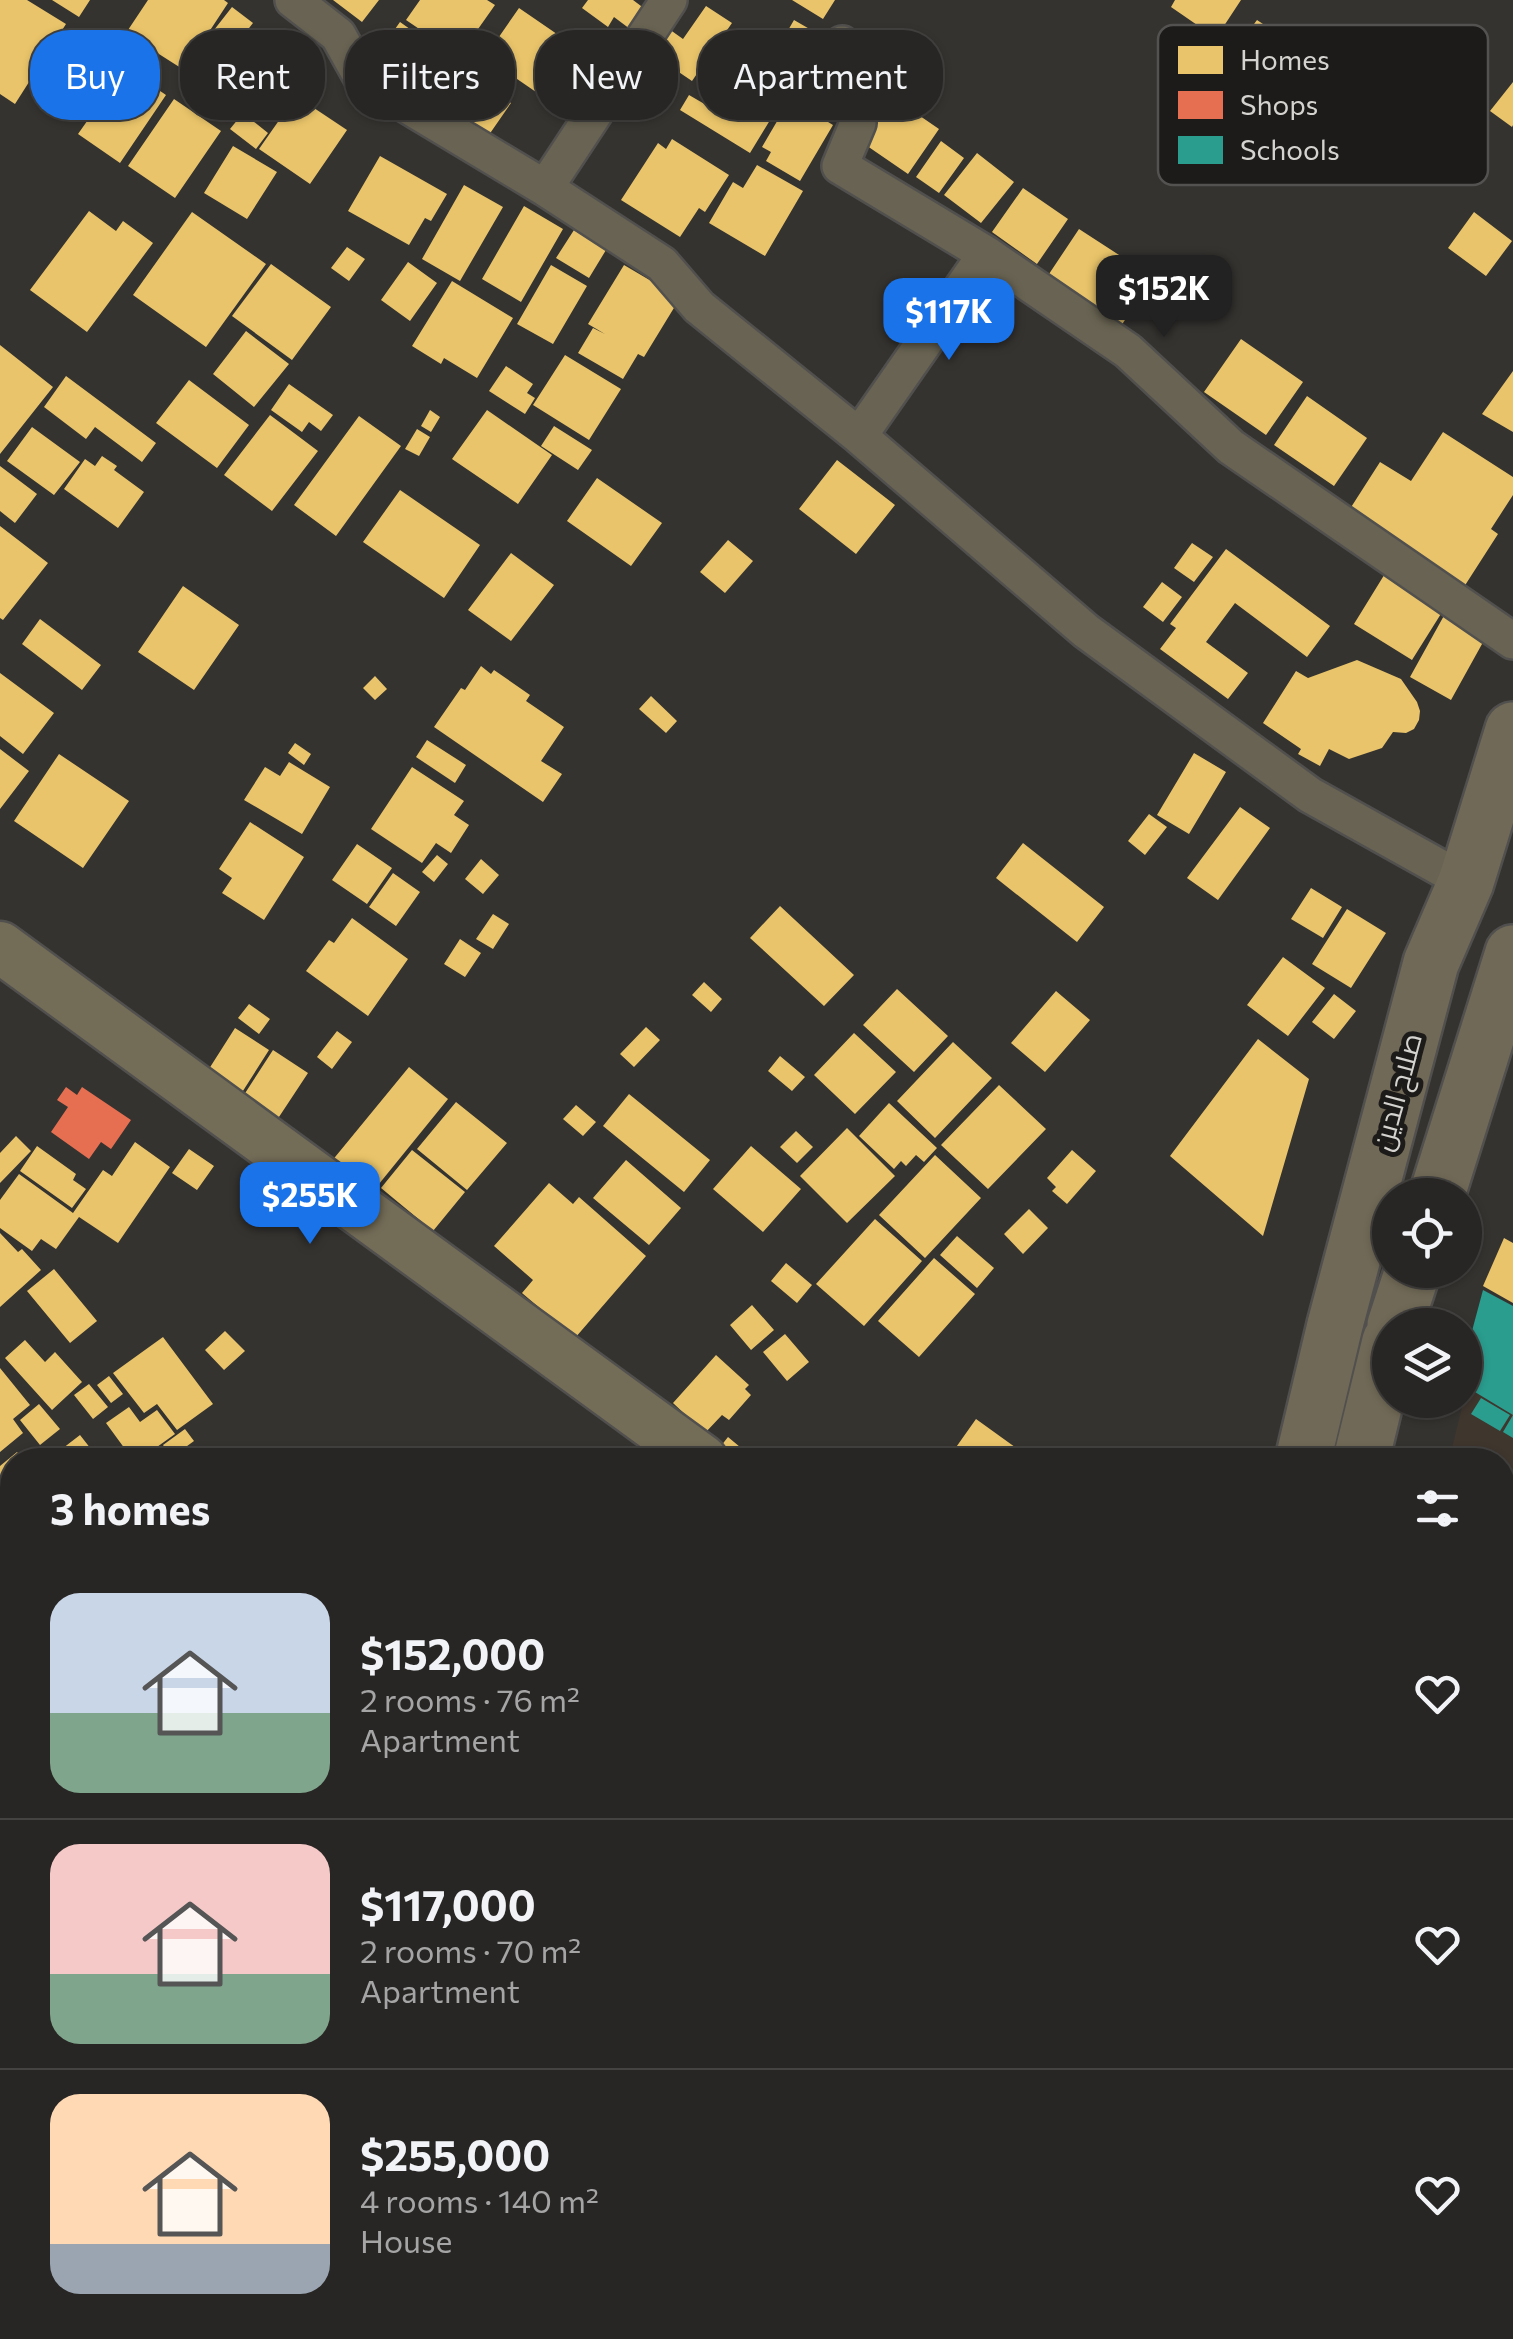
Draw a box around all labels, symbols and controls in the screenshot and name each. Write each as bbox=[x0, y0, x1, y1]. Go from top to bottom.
legend bbox=[1158, 25, 1488, 185]
chip: Buy bbox=[30, 30, 160, 120]
chip: Rent bbox=[180, 30, 325, 120]
chip: Filters bbox=[345, 30, 515, 120]
chip: New bbox=[535, 30, 678, 120]
chip: Apartment bbox=[698, 30, 943, 120]
text: Homes bbox=[1240, 42, 1330, 76]
text: Shops bbox=[1240, 87, 1318, 121]
text: Schools bbox=[1240, 132, 1340, 166]
pin: $152K bbox=[1094, 255, 1234, 340]
text: $152K bbox=[1118, 267, 1210, 307]
pin: $117K bbox=[879, 278, 1019, 363]
text: $117K bbox=[905, 290, 993, 330]
street label: صلاح الدين bbox=[1364, 1029, 1431, 1155]
pin: $255K bbox=[240, 1162, 380, 1247]
text: $255K bbox=[262, 1174, 358, 1214]
map controls bbox=[1372, 1178, 1482, 1418]
button: locate bbox=[1372, 1178, 1482, 1288]
button: layers bbox=[1372, 1308, 1482, 1418]
icon: filters bbox=[1410, 1481, 1465, 1536]
text: 3 homes bbox=[50, 1482, 210, 1534]
text: $152,000 bbox=[360, 1627, 545, 1679]
icon: home bbox=[130, 1633, 250, 1753]
icon: heart bbox=[1410, 1666, 1465, 1721]
text: 2 rooms · 76 m² bbox=[360, 1679, 580, 1719]
text: Apartment bbox=[360, 1719, 520, 1759]
text: $117,000 bbox=[360, 1878, 536, 1930]
icon: home bbox=[130, 1884, 250, 2004]
icon: heart bbox=[1410, 1917, 1465, 1972]
text: 2 rooms · 70 m² bbox=[360, 1930, 581, 1970]
text: Apartment bbox=[360, 1970, 520, 2010]
text: $255,000 bbox=[360, 2128, 550, 2180]
icon: home bbox=[130, 2134, 250, 2254]
icon: heart bbox=[1410, 2167, 1465, 2222]
text: 4 rooms · 140 m² bbox=[360, 2180, 599, 2220]
text: House bbox=[360, 2220, 452, 2260]

